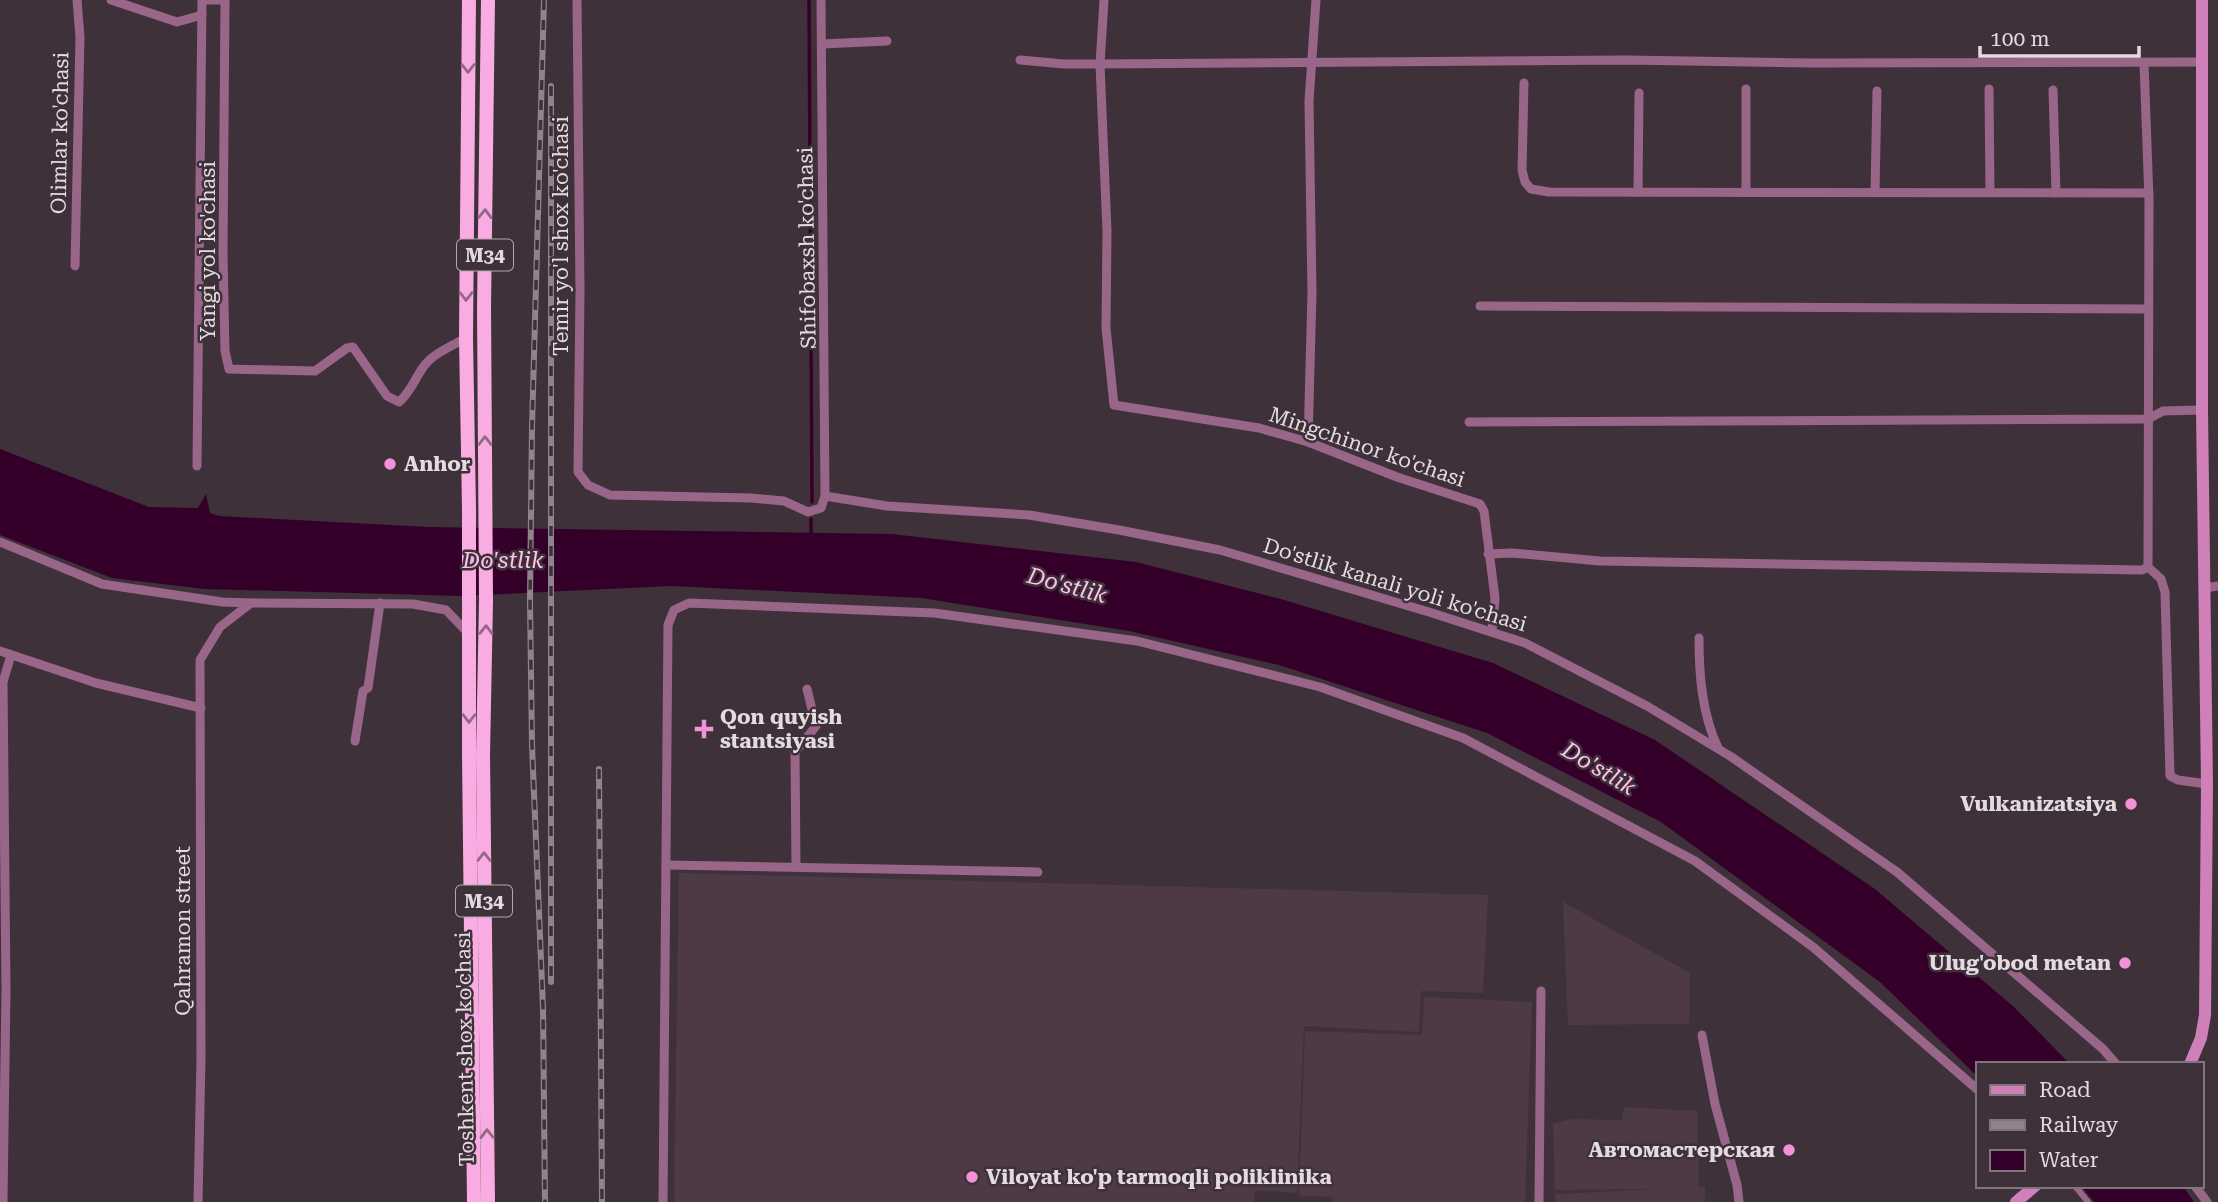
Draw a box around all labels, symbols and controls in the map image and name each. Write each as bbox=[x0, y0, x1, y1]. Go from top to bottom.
scale bar bbox=[1980, 14, 2139, 58]
text: 100 m bbox=[1990, 27, 2050, 51]
street label: Olimlar ko'chasi bbox=[47, 51, 73, 214]
one-way arrow bbox=[460, 63, 476, 74]
street label: Temir yo'l shox ko'chasi bbox=[549, 116, 573, 356]
street label: Shifobaxsh ko'chasi bbox=[793, 147, 821, 349]
street label: Yangi yol ko'chasi bbox=[196, 161, 220, 341]
one-way arrow bbox=[478, 208, 493, 219]
road number: M34 bbox=[457, 240, 513, 270]
one-way arrow bbox=[458, 291, 474, 301]
street label: Mingchinor ko'chasi bbox=[1266, 402, 1468, 492]
one-way arrow bbox=[477, 436, 493, 446]
place label: Anhor bbox=[404, 452, 471, 476]
marker: Anhor bbox=[382, 456, 398, 472]
street label: Do'stlik kanali yoli ko'chasi bbox=[1260, 533, 1530, 637]
water label: Do'stlik bbox=[461, 547, 544, 574]
water label: Do'stlik bbox=[1023, 562, 1110, 609]
one-way arrow bbox=[478, 624, 493, 635]
place label: Qon quyish stantsiyasi bbox=[720, 705, 842, 753]
one-way arrow bbox=[461, 714, 477, 724]
marker: Qon quyish stantsiyasi bbox=[694, 719, 714, 739]
water label: Do'stlik bbox=[1556, 735, 1641, 801]
place label: Vulkanizatsiya bbox=[1960, 792, 2118, 816]
marker: Vulkanizatsiya bbox=[2123, 796, 2139, 812]
street label: Qahramon street bbox=[171, 846, 195, 1016]
one-way arrow bbox=[476, 852, 492, 862]
road number: M34 bbox=[456, 886, 512, 917]
street label: Toshkent shox ko'chasi bbox=[451, 931, 479, 1167]
place label: Ulug'obod metan bbox=[1929, 951, 2111, 975]
marker: Ulug'obod metan bbox=[2117, 955, 2133, 971]
legend bbox=[1976, 1062, 2204, 1188]
text: Road bbox=[2039, 1078, 2091, 1102]
text: Railway bbox=[2039, 1113, 2119, 1137]
one-way arrow bbox=[479, 1128, 495, 1139]
place label: Автомастерская bbox=[1589, 1138, 1775, 1162]
marker: Автомастерская bbox=[1781, 1142, 1797, 1158]
text: Water bbox=[2039, 1148, 2099, 1172]
place label: Viloyat ko'p tarmoqli poliklinika bbox=[986, 1165, 1332, 1189]
marker: Viloyat ko'p tarmoqli poliklinika bbox=[964, 1169, 980, 1185]

